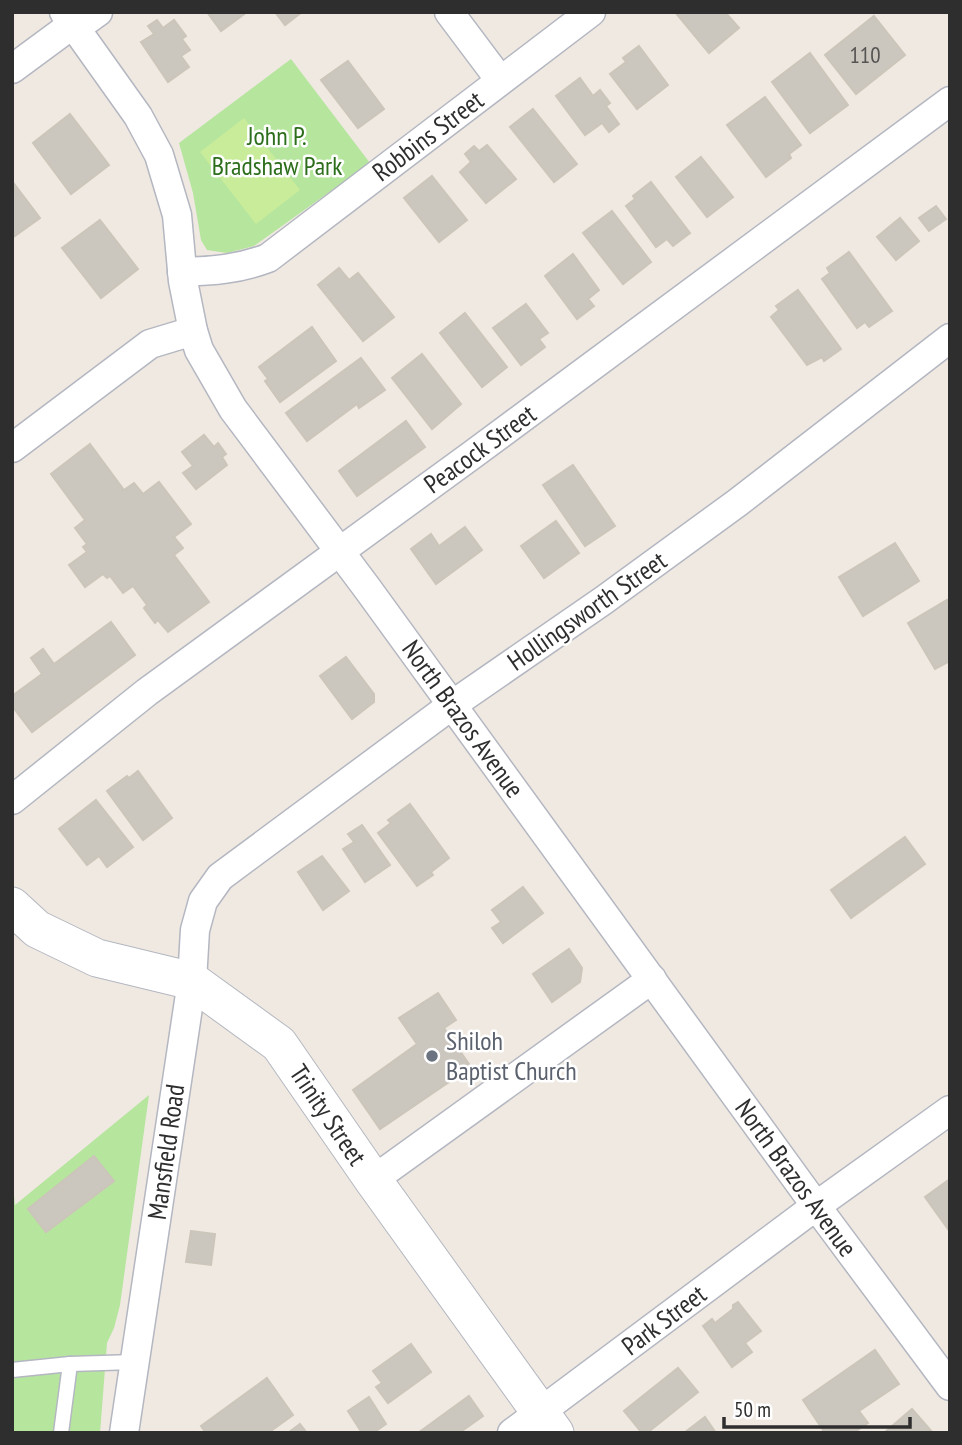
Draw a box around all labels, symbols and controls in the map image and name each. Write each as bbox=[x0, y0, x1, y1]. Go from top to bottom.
house number: 110 bbox=[849, 40, 881, 69]
street label: Robbins Street bbox=[366, 83, 490, 188]
park label: John P. Bradshaw Park bbox=[212, 119, 342, 182]
street label: Peacock Street bbox=[417, 397, 542, 500]
street label: Hollingsworth Street bbox=[501, 544, 673, 678]
street label: North Brazos Avenue bbox=[395, 634, 532, 804]
place label: Shiloh Baptist Church bbox=[446, 1024, 577, 1087]
marker: Shiloh Baptist Church bbox=[424, 1048, 440, 1064]
street label: Trinity Street bbox=[283, 1058, 374, 1171]
street label: Mansfield Road bbox=[140, 1082, 191, 1222]
street label: North Brazos Avenue bbox=[728, 1093, 865, 1263]
street label: Park Street bbox=[615, 1277, 713, 1362]
scale bar bbox=[724, 1386, 909, 1430]
text: 50 m bbox=[734, 1396, 771, 1423]

